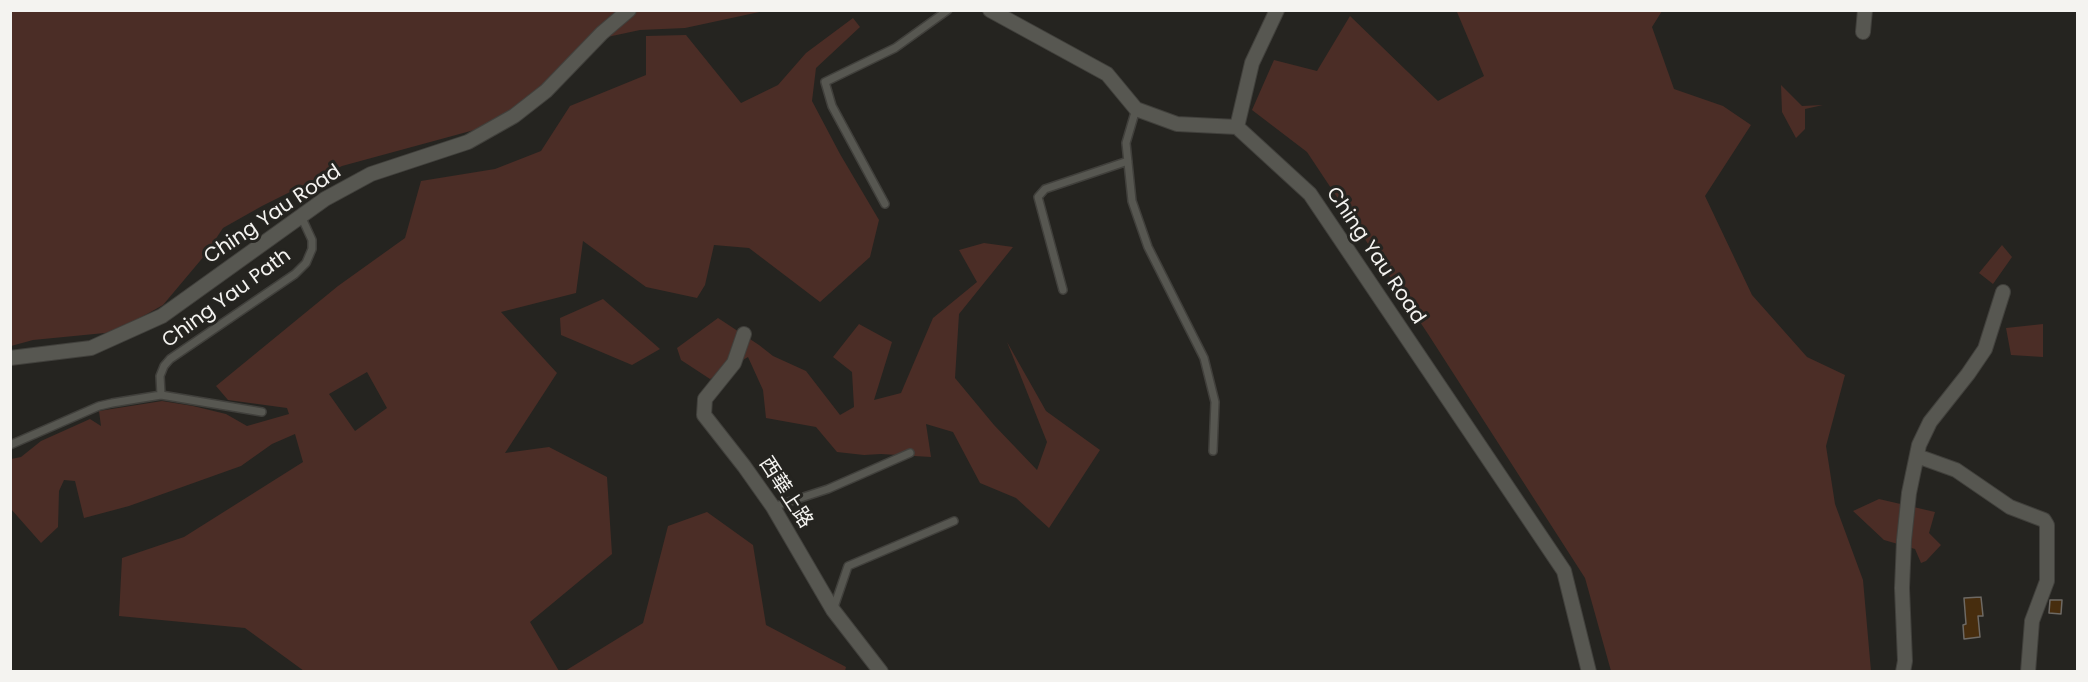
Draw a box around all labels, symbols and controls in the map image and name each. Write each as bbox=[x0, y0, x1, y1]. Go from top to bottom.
street label: Ching Yau Road bbox=[200, 160, 346, 270]
street label: Ching Yau Road bbox=[1320, 183, 1430, 329]
street label: Ching Yau Path bbox=[158, 244, 296, 354]
street label: 西華上路 bbox=[753, 453, 817, 533]

